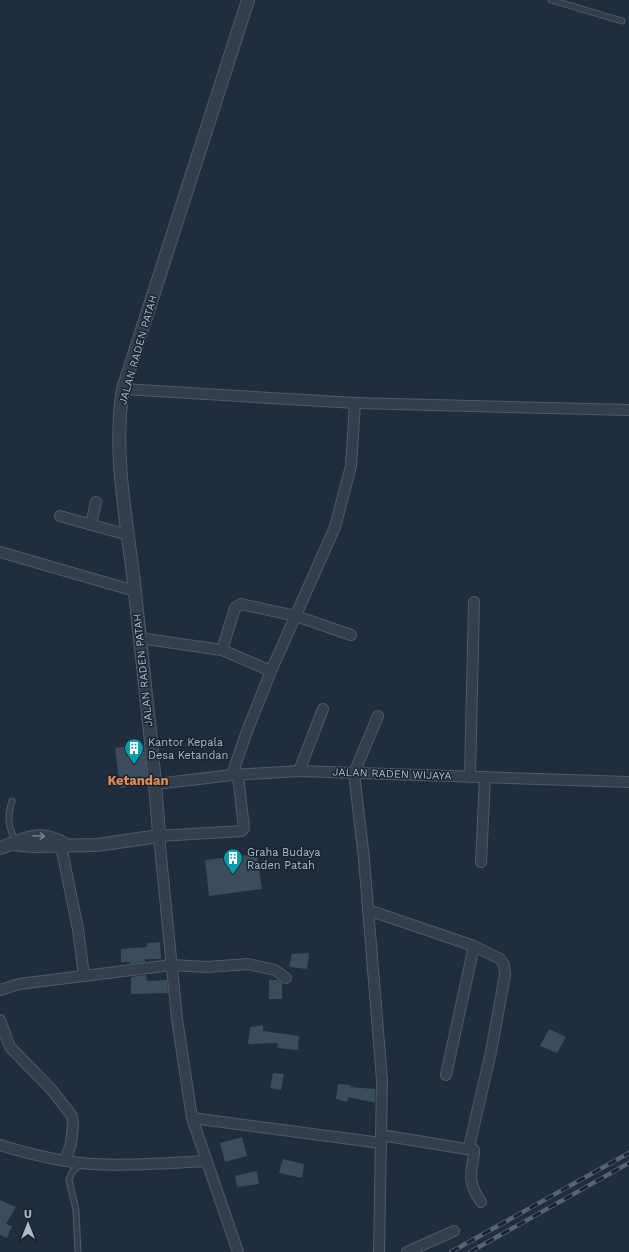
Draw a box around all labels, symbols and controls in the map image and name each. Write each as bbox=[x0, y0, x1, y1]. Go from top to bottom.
street label: JALAN RADEN PATAH bbox=[116, 294, 160, 406]
street label: JALAN RADEN PATAH bbox=[131, 613, 155, 727]
place label: Kantor Kepala Desa Ketandan bbox=[148, 736, 228, 762]
building icon: Kantor Kepala Desa Ketandan bbox=[123, 737, 145, 765]
street label: JALAN RADEN WIJAYA bbox=[332, 765, 452, 783]
district label: Ketandan bbox=[107, 773, 169, 788]
one-way arrow bbox=[32, 833, 45, 840]
place label: Graha Budaya Raden Patah bbox=[247, 846, 321, 872]
building icon: Graha Budaya Raden Patah bbox=[222, 847, 244, 875]
north arrow bbox=[8, 1204, 48, 1244]
text: U bbox=[24, 1208, 32, 1221]

